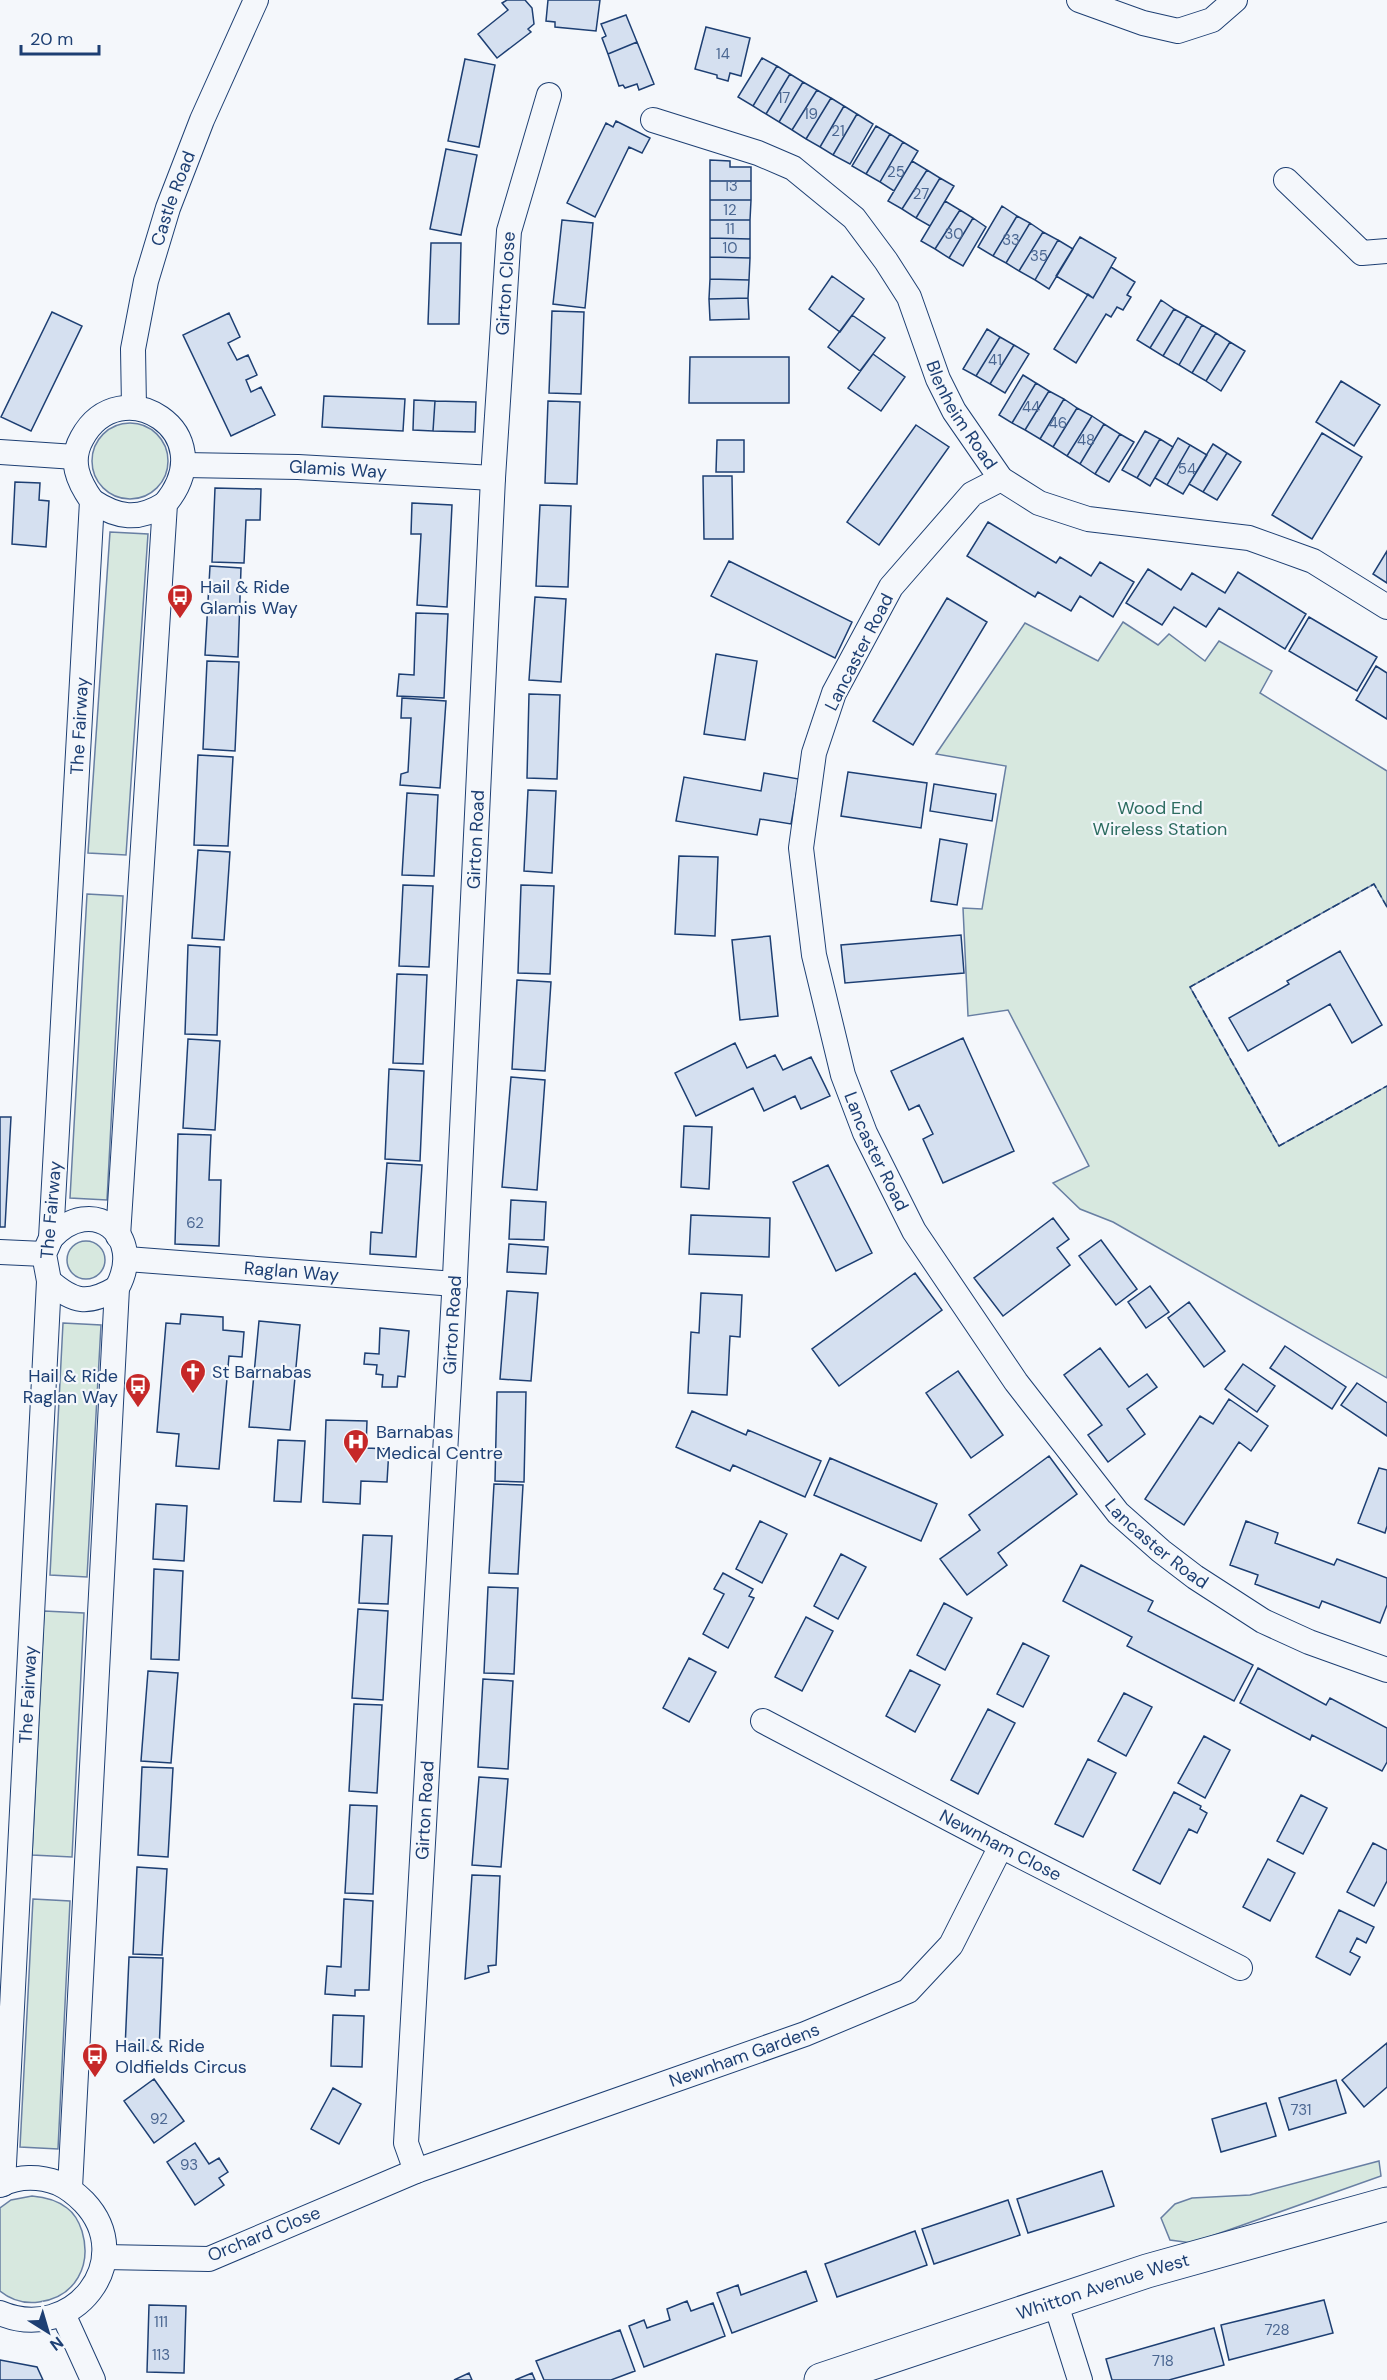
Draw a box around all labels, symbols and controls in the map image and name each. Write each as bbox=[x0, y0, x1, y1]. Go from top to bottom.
scale bar bbox=[21, 18, 99, 56]
text: 20 m bbox=[30, 27, 73, 51]
house number: 14 bbox=[716, 44, 730, 64]
house number: 17 bbox=[778, 88, 790, 108]
house number: 19 bbox=[804, 104, 818, 124]
house number: 21 bbox=[831, 121, 845, 141]
street label: Castle Road bbox=[145, 148, 201, 249]
house number: 25 bbox=[887, 162, 905, 182]
house number: 13 bbox=[724, 176, 738, 196]
house number: 27 bbox=[913, 184, 929, 204]
house number: 12 bbox=[723, 200, 737, 220]
house number: 11 bbox=[725, 219, 735, 239]
house number: 30 bbox=[944, 224, 964, 244]
house number: 33 bbox=[1002, 230, 1020, 250]
street label: Girton Close bbox=[490, 231, 521, 336]
house number: 10 bbox=[723, 238, 737, 258]
house number: 35 bbox=[1030, 246, 1048, 266]
house number: 41 bbox=[988, 350, 1002, 370]
street label: Blenheim Road bbox=[920, 357, 1003, 474]
house number: 44 bbox=[1022, 397, 1040, 417]
house number: 46 bbox=[1049, 413, 1067, 433]
house number: 48 bbox=[1077, 430, 1095, 450]
street label: Glamis Way bbox=[289, 455, 387, 484]
house number: 54 bbox=[1178, 459, 1196, 479]
place label: Hail & Ride Glamis Way bbox=[200, 575, 298, 620]
bus stop icon: Hail & Ride Glamis Way bbox=[165, 582, 195, 620]
street label: Lancaster Road bbox=[819, 589, 899, 715]
street label: The Fairway bbox=[65, 676, 94, 776]
street label: Girton Road bbox=[461, 789, 490, 890]
park label: Wood End Wireless Station bbox=[1093, 796, 1227, 841]
street label: Lancaster Road bbox=[838, 1088, 914, 1215]
street label: The Fairway bbox=[35, 1160, 67, 1260]
house number: 62 bbox=[186, 1213, 204, 1233]
street label: Raglan Way bbox=[243, 1256, 340, 1287]
street label: Girton Road bbox=[437, 1275, 467, 1375]
church icon: St Barnabas bbox=[178, 1357, 208, 1395]
place label: St Barnabas bbox=[212, 1360, 312, 1384]
place label: Hail & Ride Raglan Way bbox=[23, 1364, 118, 1409]
bus stop icon: Hail & Ride Raglan Way bbox=[123, 1371, 153, 1409]
place label: Barnabas Medical Centre bbox=[376, 1420, 503, 1465]
hospital icon: Barnabas Medical Centre bbox=[341, 1427, 371, 1465]
street label: Lancaster Road bbox=[1099, 1494, 1213, 1595]
street label: The Fairway bbox=[13, 1645, 42, 1744]
street label: Girton Road bbox=[410, 1760, 440, 1860]
street label: Newnham Close bbox=[935, 1804, 1066, 1887]
street label: Newnham Gardens bbox=[666, 2017, 823, 2093]
place label: Hail & Ride Oldfields Circus bbox=[115, 2034, 247, 2079]
bus stop icon: Hail & Ride Oldfields Circus bbox=[80, 2041, 110, 2079]
house number: 731 bbox=[1291, 2100, 1311, 2120]
house number: 92 bbox=[150, 2109, 168, 2129]
house number: 93 bbox=[180, 2155, 198, 2175]
street label: Orchard Close bbox=[204, 2200, 324, 2268]
street label: Whitton Avenue West bbox=[1013, 2248, 1192, 2326]
north arrow bbox=[18, 2302, 78, 2362]
house number: 111 bbox=[154, 2312, 168, 2332]
house number: 728 bbox=[1264, 2320, 1290, 2340]
text: N bbox=[46, 2332, 68, 2355]
house number: 113 bbox=[152, 2345, 170, 2365]
house number: 718 bbox=[1152, 2351, 1174, 2371]

